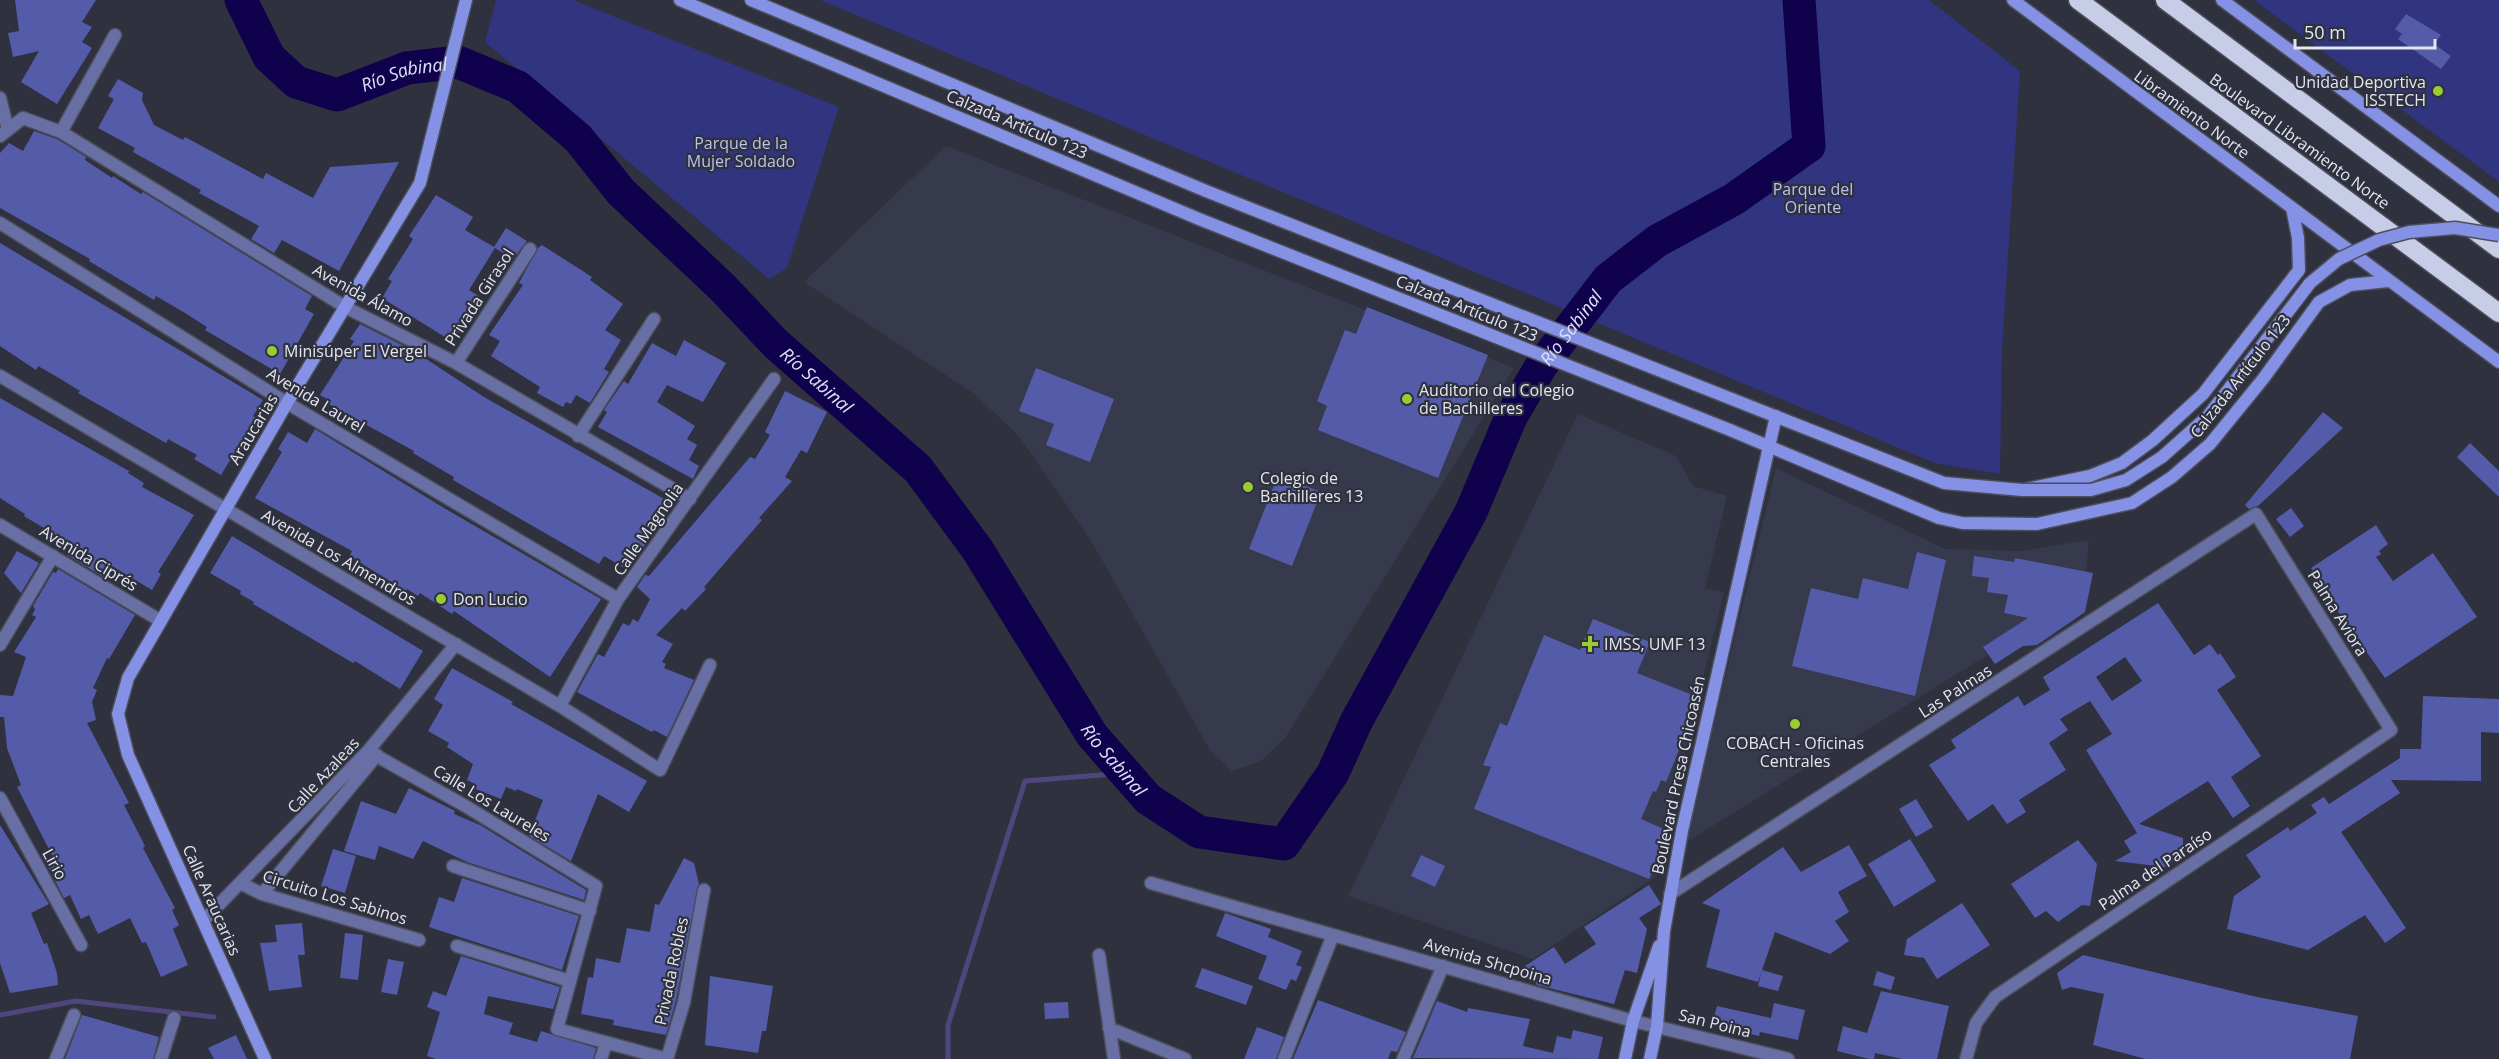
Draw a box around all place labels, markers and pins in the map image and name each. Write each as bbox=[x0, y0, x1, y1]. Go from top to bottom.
place label: Unidad Deportiva ISSTECH bbox=[2295, 71, 2426, 111]
marker: Unidad Deportiva ISSTECH bbox=[2431, 84, 2445, 98]
place label: Minisúper El Vergel bbox=[284, 340, 427, 362]
marker: Minisúper El Vergel bbox=[265, 344, 279, 358]
place label: Auditorio del Colegio de Bachilleres bbox=[1419, 379, 1575, 419]
marker: Auditorio del Colegio de Bachilleres bbox=[1400, 392, 1414, 406]
place label: Colegio de Bachilleres 13 bbox=[1260, 467, 1363, 507]
marker: Colegio de Bachilleres 13 bbox=[1241, 480, 1255, 494]
place label: Don Lucio bbox=[453, 588, 528, 610]
marker: Don Lucio bbox=[434, 592, 448, 606]
place label: IMSS, UMF 13 bbox=[1604, 633, 1705, 655]
marker: IMSS, UMF 13 bbox=[1581, 635, 1599, 653]
marker: COBACH - Oficinas Centrales bbox=[1788, 717, 1802, 731]
place label: COBACH - Oficinas Centrales bbox=[1726, 732, 1864, 772]

